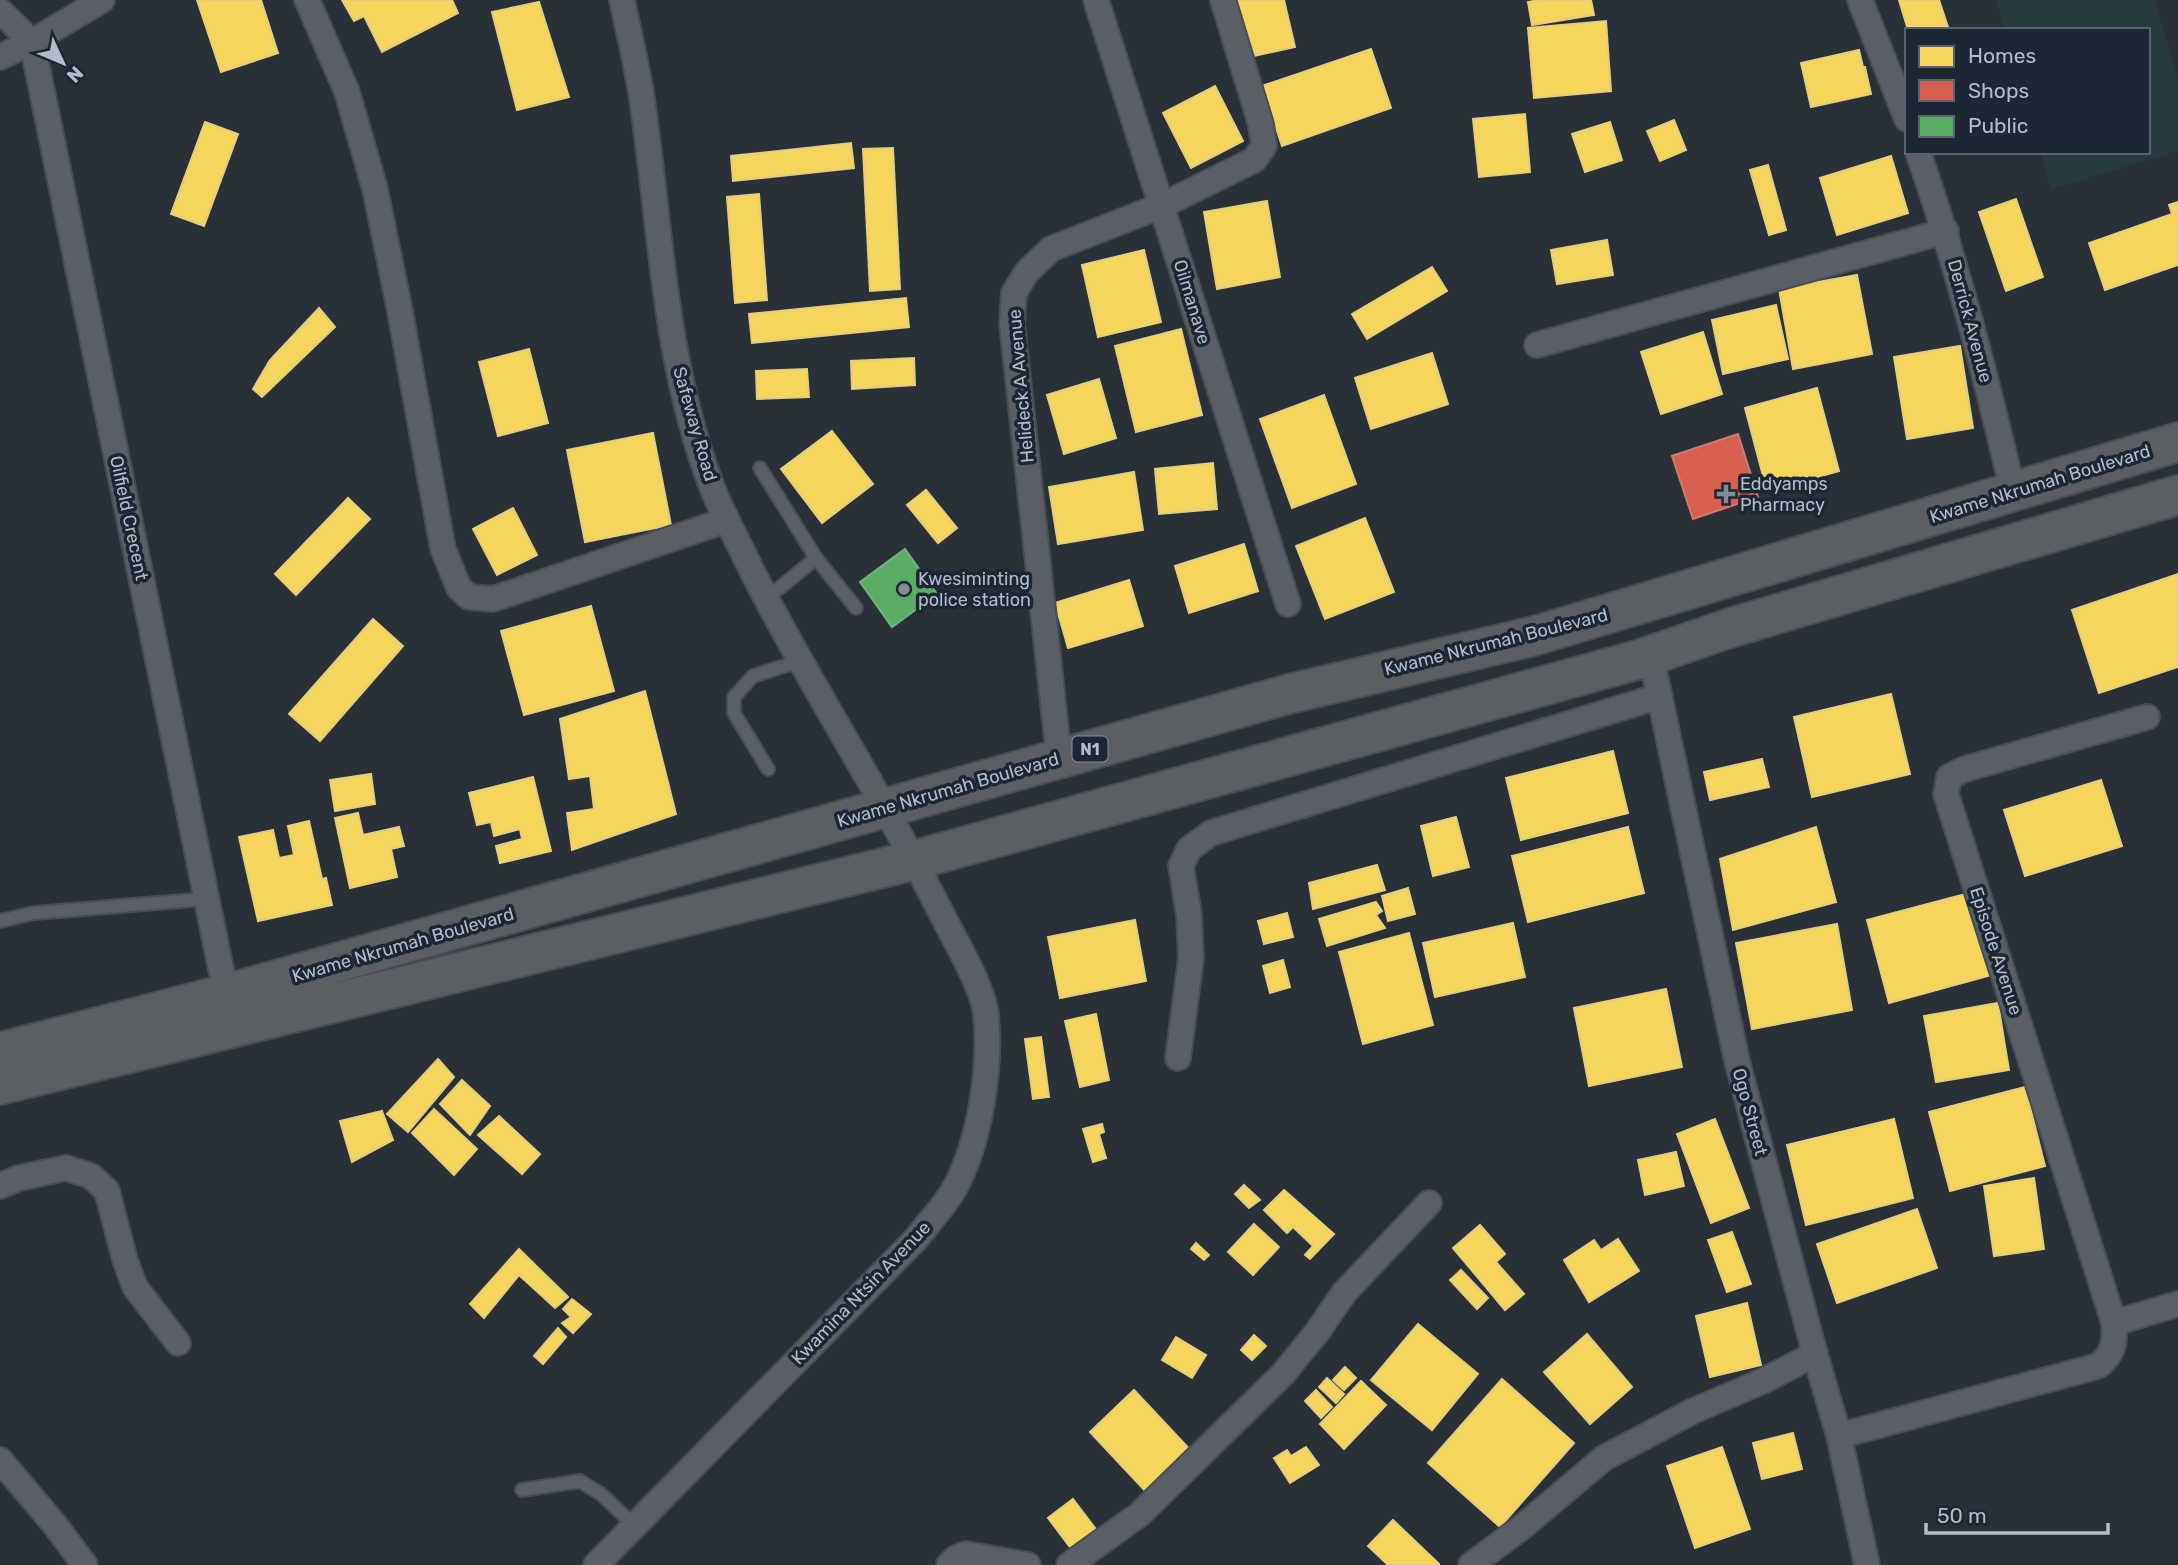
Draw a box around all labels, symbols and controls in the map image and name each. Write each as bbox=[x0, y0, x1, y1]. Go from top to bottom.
north arrow bbox=[28, 28, 98, 98]
legend bbox=[1905, 28, 2150, 154]
text: Homes bbox=[1968, 43, 2036, 68]
text: N bbox=[62, 62, 88, 87]
text: Shops bbox=[1968, 78, 2029, 103]
text: Public bbox=[1968, 113, 2028, 138]
street label: Oilmanave bbox=[1169, 257, 1215, 347]
street label: Derrick Avenue bbox=[1943, 257, 1997, 385]
street label: Helideck A Avenue bbox=[1003, 308, 1039, 464]
street label: Safeway Road bbox=[668, 364, 722, 484]
street label: Kwame Nkrumah Boulevard bbox=[1927, 440, 2153, 528]
street label: Oilfield Crecent bbox=[105, 454, 153, 582]
place label: Eddyamps Pharmacy bbox=[1740, 473, 1828, 516]
marker: Eddyamps Pharmacy bbox=[1718, 486, 1734, 502]
place label: Kwesiminting police station bbox=[918, 568, 1031, 611]
marker: Kwesiminting police station bbox=[896, 581, 912, 597]
street label: Kwame Nkrumah Boulevard bbox=[1382, 604, 1610, 680]
road number: N1 bbox=[1072, 736, 1108, 762]
street label: Kwame Nkrumah Boulevard bbox=[835, 748, 1061, 832]
street label: Episode Avenue bbox=[1965, 884, 2027, 1018]
street label: Kwame Nkrumah Boulevard bbox=[290, 903, 516, 987]
street label: Ogo Street bbox=[1728, 1066, 1772, 1158]
street label: Kwamina Ntsin Avenue bbox=[787, 1217, 935, 1369]
scale bar bbox=[1926, 1492, 2108, 1536]
text: 50 m bbox=[1937, 1503, 1987, 1528]

